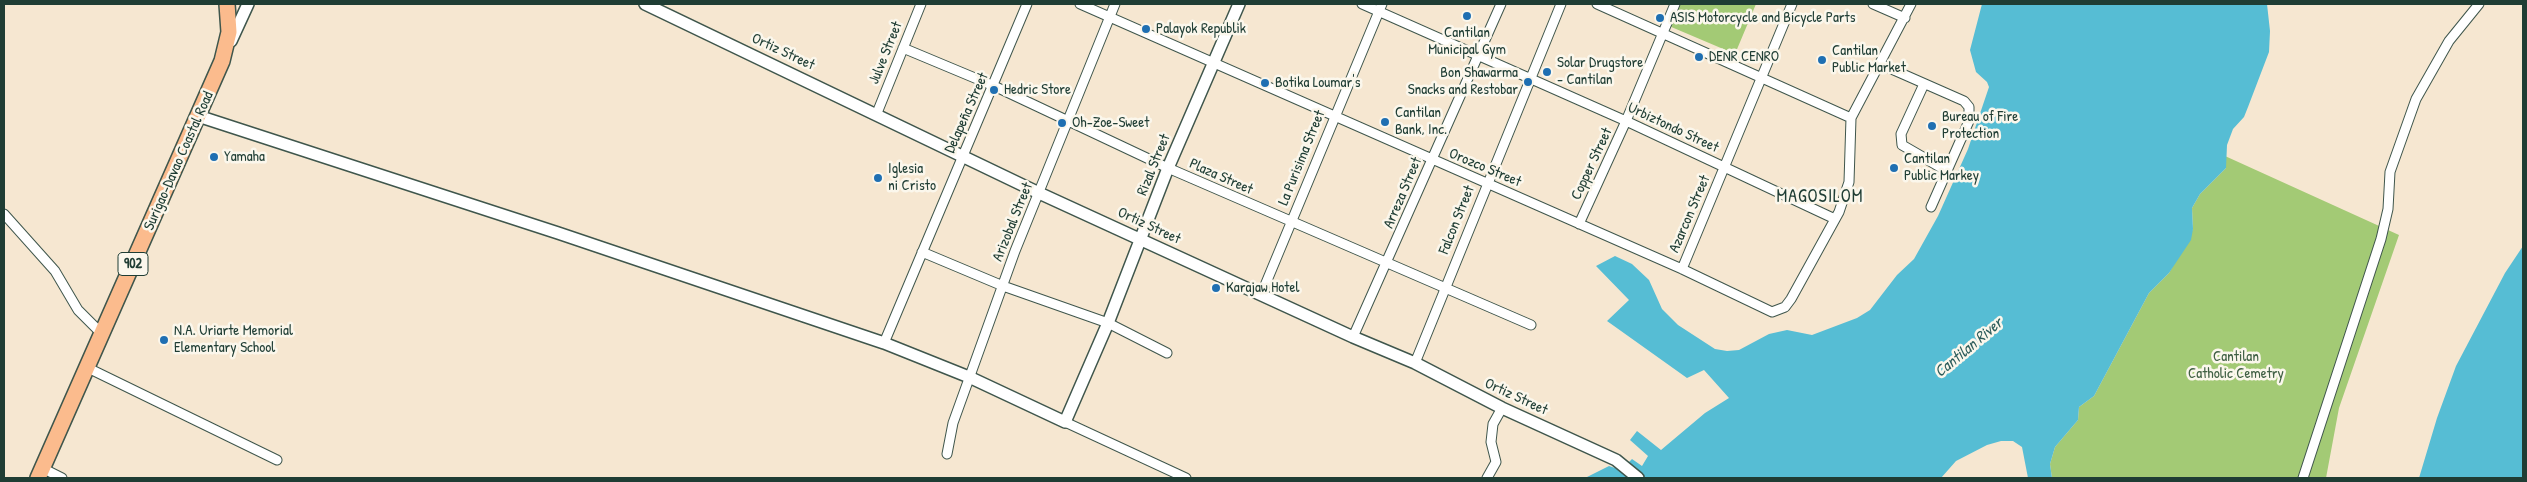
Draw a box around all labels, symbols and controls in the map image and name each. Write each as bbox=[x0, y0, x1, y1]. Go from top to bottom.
place label: ASIS Motorcycle and Bicycle Parts bbox=[1670, 9, 1856, 27]
marker: Cantilan Municipal Gym bbox=[1461, 10, 1473, 22]
marker: ASIS Motorcycle and Bicycle Parts bbox=[1654, 12, 1666, 24]
street label: Julve Street bbox=[865, 19, 907, 87]
place label: Palayok Republik bbox=[1156, 20, 1246, 38]
marker: Palayok Republik bbox=[1140, 23, 1152, 35]
place label: Cantilan Municipal Gym bbox=[1428, 24, 1506, 59]
street label: Ortiz Street bbox=[749, 30, 817, 74]
place label: Cantilan Public Market bbox=[1832, 42, 1906, 77]
place label: DENR CENRO bbox=[1709, 48, 1779, 66]
marker: DENR CENRO bbox=[1693, 51, 1705, 63]
place label: Solar Drugstore - Cantilan bbox=[1557, 54, 1643, 89]
marker: Cantilan Public Market bbox=[1816, 54, 1828, 66]
place label: Bon Shawarma Snacks and Restobar bbox=[1408, 64, 1518, 99]
marker: Solar Drugstore - Cantilan bbox=[1541, 66, 1553, 78]
street label: Delapeña Street bbox=[941, 70, 993, 156]
place label: Botika Loumar's bbox=[1275, 74, 1360, 92]
marker: Bon Shawarma Snacks and Restobar bbox=[1522, 76, 1534, 88]
marker: Botika Loumar's bbox=[1259, 77, 1271, 89]
place label: Hedric Store bbox=[1004, 81, 1071, 99]
marker: Hedric Store bbox=[988, 84, 1000, 96]
street label: Surigao-Davao Coastal Road bbox=[140, 89, 218, 233]
street label: Urbiztondo Street bbox=[1625, 99, 1721, 157]
place label: Cantilan Bank, Inc. bbox=[1395, 104, 1447, 139]
street label: La Purisima Street bbox=[1275, 108, 1329, 208]
place label: Bureau of Fire Protection bbox=[1942, 108, 2018, 143]
place label: Oh-Zoe-Sweet bbox=[1072, 114, 1149, 132]
marker: Cantilan Bank, Inc. bbox=[1379, 116, 1391, 128]
marker: Oh-Zoe-Sweet bbox=[1056, 117, 1068, 129]
marker: Bureau of Fire Protection bbox=[1926, 120, 1938, 132]
street label: Copper Street bbox=[1568, 125, 1616, 203]
street label: Rizal Street bbox=[1134, 132, 1174, 198]
street label: Orozco Street bbox=[1446, 145, 1524, 191]
place label: Yamaha bbox=[224, 148, 265, 166]
place label: Cantilan Public Markey bbox=[1904, 150, 1979, 185]
marker: Yamaha bbox=[208, 151, 220, 163]
street label: Plaza Street bbox=[1186, 155, 1256, 199]
street label: Arreza Street bbox=[1380, 155, 1426, 231]
place label: Iglesia ni Cristo bbox=[888, 160, 936, 195]
marker: Cantilan Public Markey bbox=[1888, 162, 1900, 174]
marker: Iglesia ni Cristo bbox=[872, 172, 884, 184]
street label: Azarcon Street bbox=[1666, 173, 1714, 255]
street label: Arizobal Street bbox=[989, 180, 1037, 264]
street label: Falcon Street bbox=[1435, 183, 1479, 257]
district label: MAGOSILOM bbox=[1775, 186, 1865, 208]
street label: Ortiz Street bbox=[1115, 204, 1183, 248]
road number: 902 bbox=[118, 252, 148, 276]
place label: Karajaw Hotel bbox=[1226, 279, 1299, 297]
marker: Karajaw Hotel bbox=[1210, 282, 1222, 294]
water label: Cantilan River bbox=[1931, 314, 2007, 382]
place label: N.A. Uriarte Memorial Elementary School bbox=[174, 322, 293, 357]
marker: N.A. Uriarte Memorial Elementary School bbox=[158, 334, 170, 346]
park label: Cantilan Catholic Cemetry bbox=[2188, 348, 2284, 383]
street label: Ortiz Street bbox=[1482, 375, 1550, 419]

